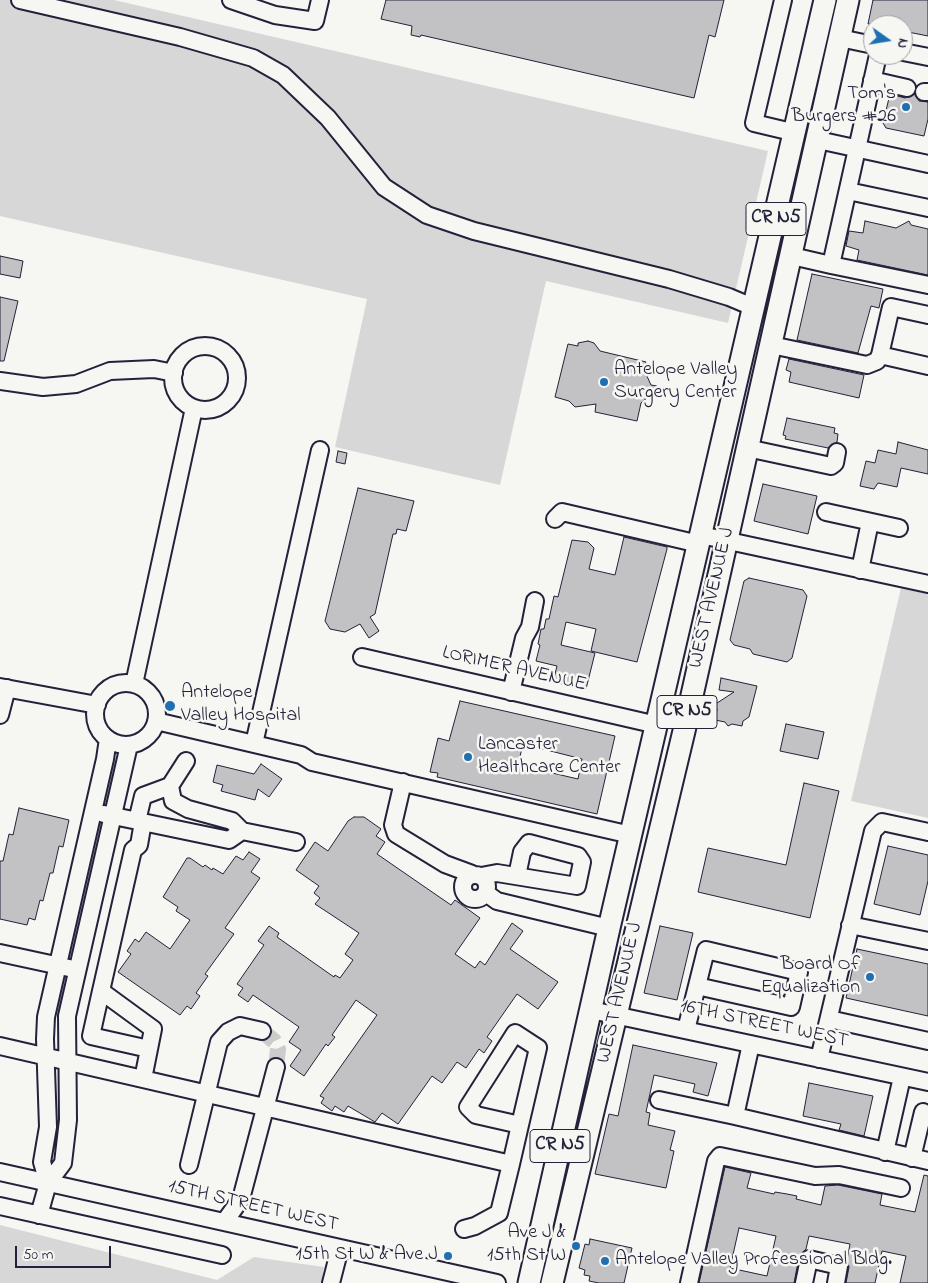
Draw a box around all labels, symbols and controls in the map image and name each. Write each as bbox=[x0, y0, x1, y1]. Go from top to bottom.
north arrow bbox=[863, 15, 913, 65]
text: N bbox=[891, 36, 913, 50]
place label: Tom's Burgers #26 bbox=[792, 83, 896, 130]
marker: Tom's Burgers #26 bbox=[900, 101, 912, 113]
road number: CR N5 bbox=[746, 202, 806, 235]
place label: Antelope Valley Surgery Center bbox=[614, 359, 737, 406]
marker: Antelope Valley Surgery Center bbox=[598, 376, 610, 388]
street label: WEST AVENUE J bbox=[685, 525, 741, 671]
street label: LORIMER AVENUE bbox=[439, 642, 589, 698]
place label: Antelope Valley Hospital bbox=[181, 682, 301, 729]
road number: CR N5 bbox=[657, 696, 717, 729]
marker: Antelope Valley Hospital bbox=[163, 699, 177, 713]
place label: Lancaster Healthcare Center bbox=[478, 734, 620, 781]
marker: Lancaster Healthcare Center bbox=[462, 751, 474, 763]
street label: WEST AVENUE J bbox=[593, 920, 649, 1066]
place label: Board Of Equalization bbox=[761, 954, 860, 1001]
marker: Board Of Equalization bbox=[864, 971, 876, 983]
street label: 16TH STREET WEST bbox=[678, 995, 850, 1055]
road number: CR N5 bbox=[530, 1130, 590, 1162]
street label: 15TH STREET WEST bbox=[166, 1176, 340, 1238]
place label: Ave J & 15th St W bbox=[487, 1222, 566, 1269]
scale bar bbox=[18, 1236, 114, 1268]
marker: Ave J & 15th St W bbox=[570, 1240, 582, 1252]
text: 50 m bbox=[23, 1244, 53, 1266]
place label: 15th St W & Ave J bbox=[295, 1244, 438, 1268]
place label: Antelope Valley Professional Bldg. bbox=[615, 1249, 892, 1273]
marker: 15th St W & Ave J bbox=[442, 1250, 454, 1262]
marker: Antelope Valley Professional Bldg. bbox=[599, 1255, 611, 1267]

